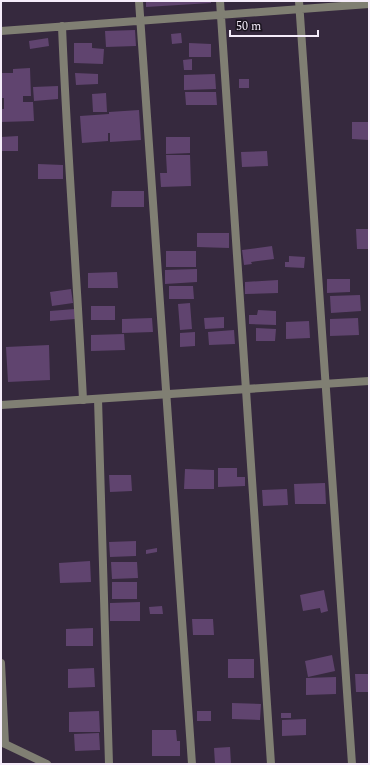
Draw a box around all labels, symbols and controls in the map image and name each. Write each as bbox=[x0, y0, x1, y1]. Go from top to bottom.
scale bar bbox=[230, 12, 318, 38]
text: 50 m bbox=[236, 17, 261, 36]

